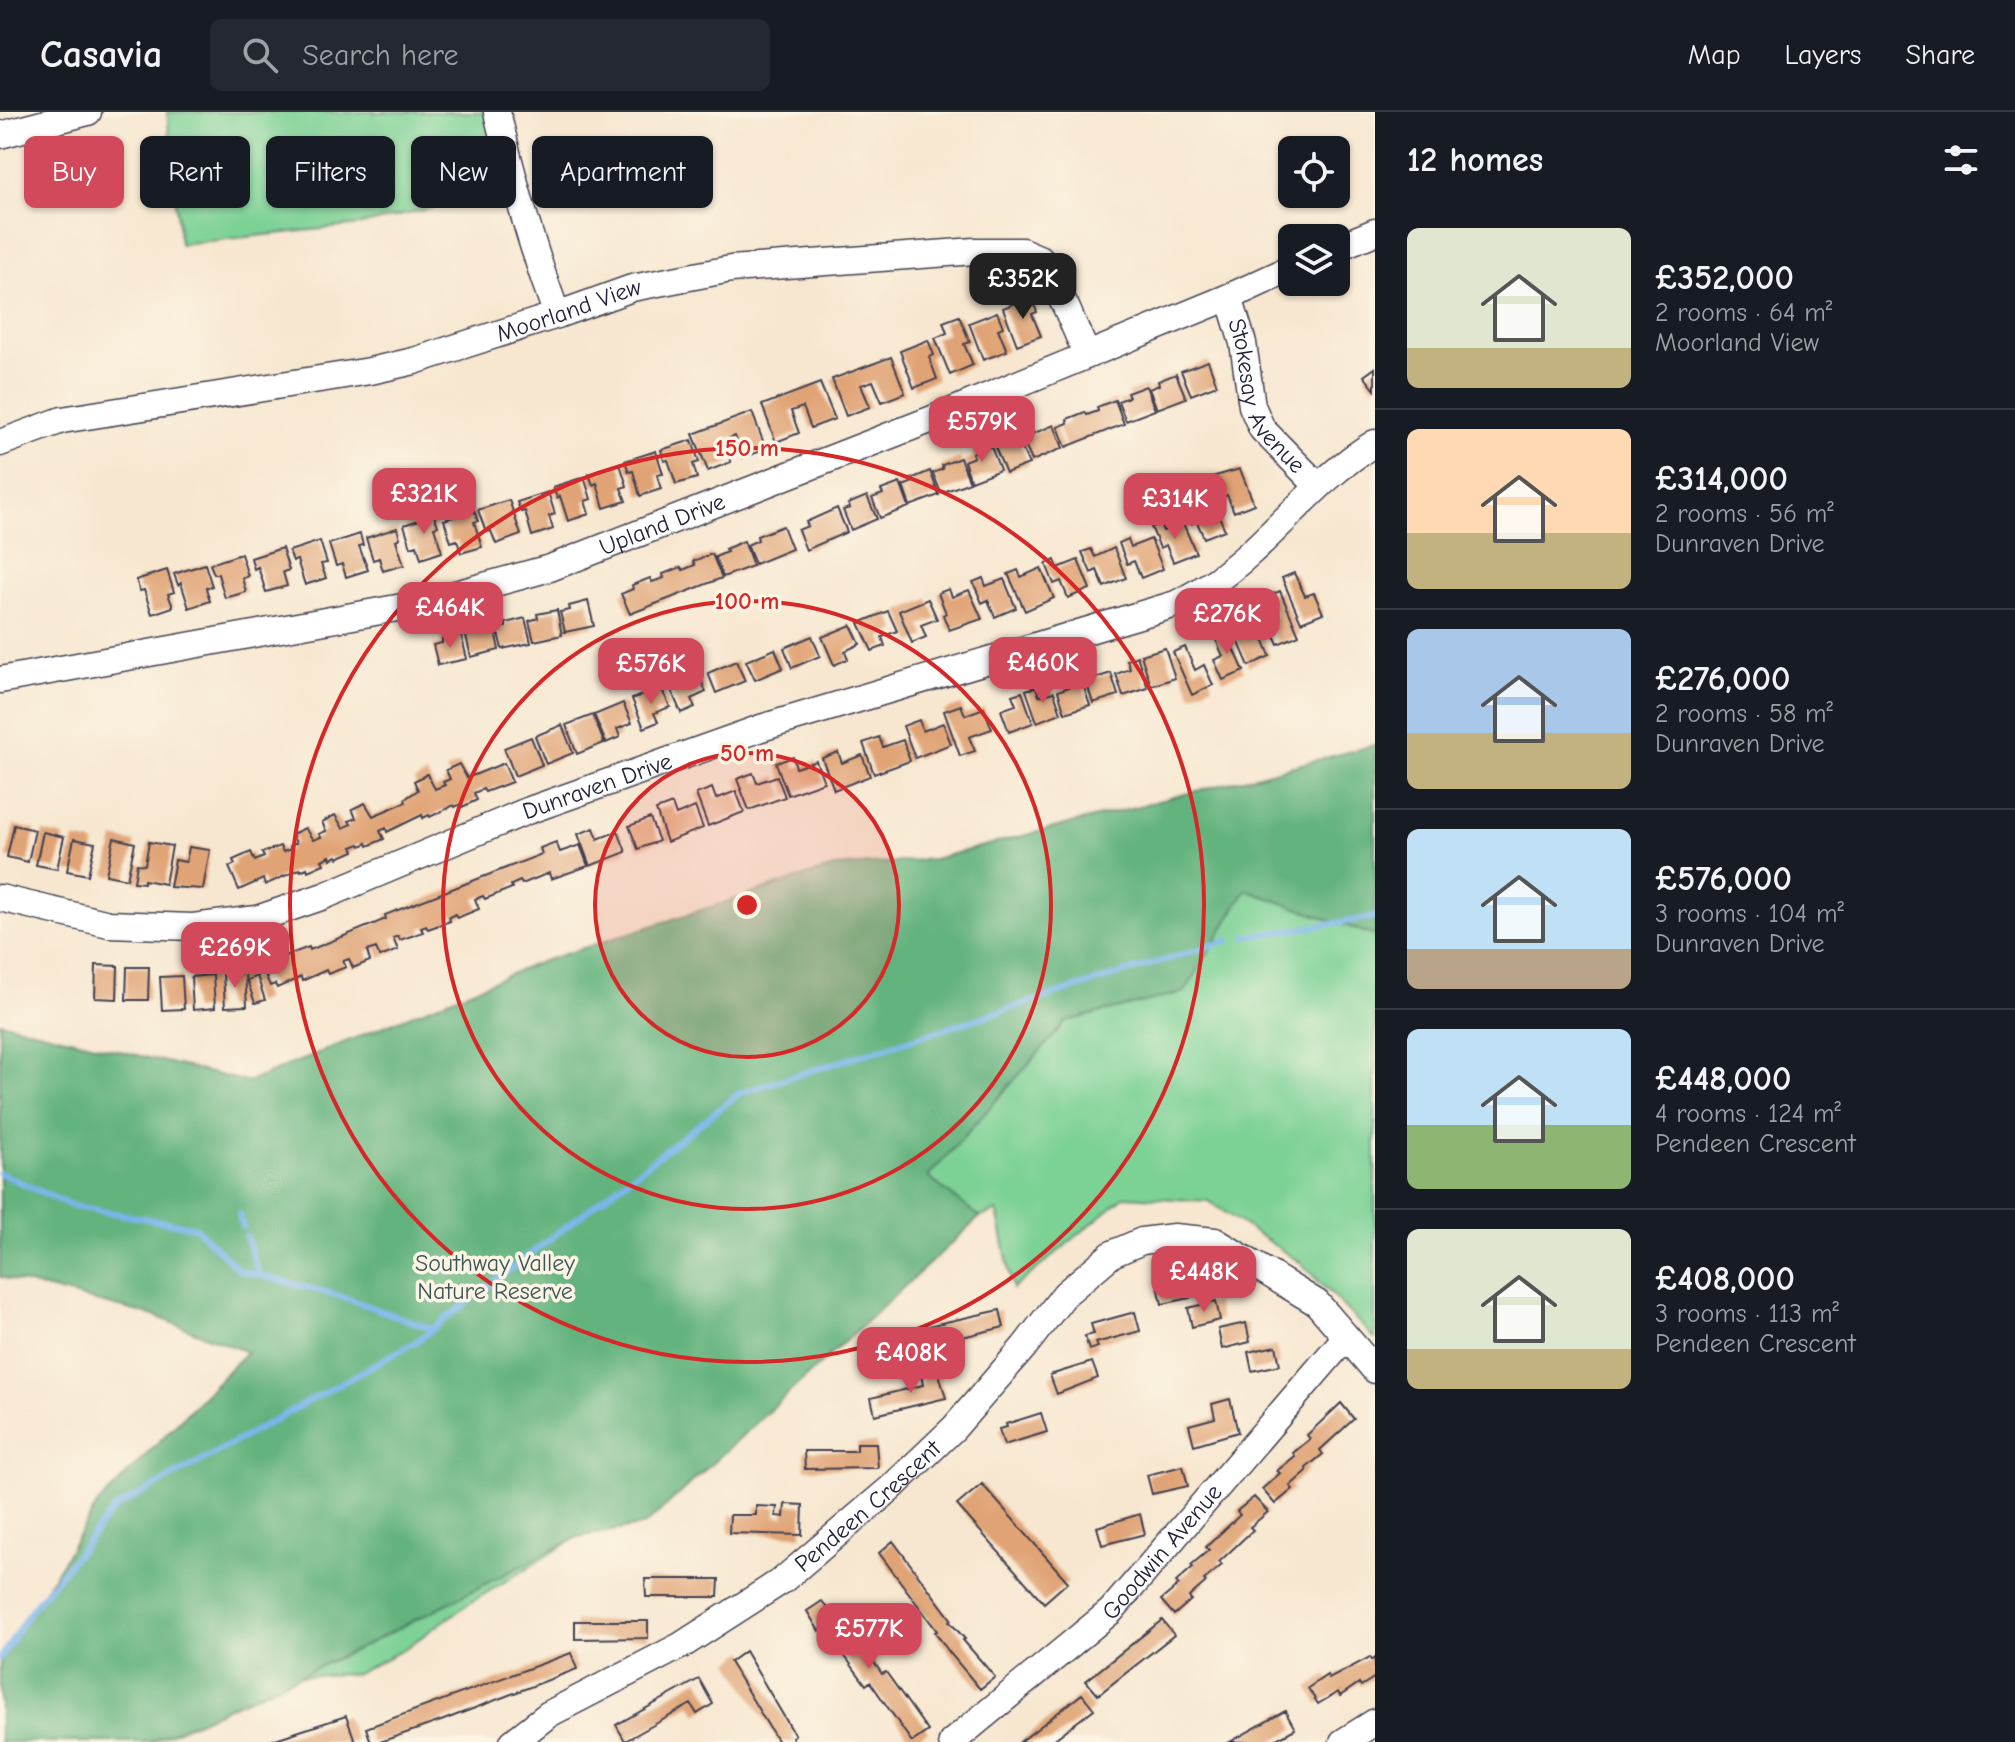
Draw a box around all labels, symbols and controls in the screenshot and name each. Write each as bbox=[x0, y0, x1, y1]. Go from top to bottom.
search box bbox=[210, 19, 770, 91]
text: Casavia bbox=[40, 33, 162, 77]
icon: search bbox=[238, 33, 282, 77]
text: Search here bbox=[302, 38, 458, 73]
text: Map bbox=[1688, 39, 1741, 71]
text: Layers bbox=[1785, 39, 1861, 71]
text: Share bbox=[1905, 39, 1975, 71]
chip: Buy bbox=[24, 136, 124, 208]
chip: Rent bbox=[140, 136, 250, 208]
chip: Filters bbox=[266, 136, 395, 208]
chip: New bbox=[411, 136, 516, 208]
chip: Apartment bbox=[532, 136, 713, 208]
map controls bbox=[1278, 136, 1350, 296]
button: locate bbox=[1278, 136, 1350, 208]
icon: filters bbox=[1939, 138, 1983, 182]
text: 12 homes bbox=[1407, 140, 1543, 180]
button: layers bbox=[1278, 224, 1350, 296]
pin: £352K bbox=[967, 253, 1079, 321]
text: £352,000 bbox=[1655, 258, 1794, 298]
icon: home bbox=[1471, 260, 1567, 356]
text: £352K bbox=[987, 264, 1059, 294]
street label: Moorland View bbox=[493, 272, 644, 348]
text: 2 rooms · 64 m² bbox=[1655, 298, 1832, 328]
street label: Stokesay Avenue bbox=[1222, 315, 1311, 479]
text: Moorland View bbox=[1655, 328, 1819, 358]
pin: £579K bbox=[926, 396, 1038, 464]
text: £579K bbox=[947, 407, 1017, 437]
text: 150 m bbox=[715, 434, 779, 462]
text: £314,000 bbox=[1655, 459, 1788, 499]
icon: home bbox=[1471, 461, 1567, 557]
pin: £321K bbox=[368, 468, 480, 536]
pin: £314K bbox=[1119, 473, 1231, 541]
text: £321K bbox=[390, 479, 458, 509]
text: £314K bbox=[1142, 484, 1208, 514]
street label: Upland Drive bbox=[595, 487, 729, 561]
text: 2 rooms · 56 m² bbox=[1655, 499, 1834, 529]
text: Dunraven Drive bbox=[1655, 529, 1825, 559]
pin: £464K bbox=[394, 582, 506, 650]
text: 100 m bbox=[715, 587, 779, 615]
pin: £276K bbox=[1171, 588, 1283, 656]
text: £464K bbox=[415, 593, 485, 623]
text: £276K bbox=[1193, 599, 1261, 629]
pin: £460K bbox=[987, 637, 1099, 705]
pin: £576K bbox=[595, 638, 707, 706]
text: £460K bbox=[1007, 648, 1079, 678]
text: £576K bbox=[616, 649, 686, 679]
text: £276,000 bbox=[1655, 659, 1790, 699]
icon: home bbox=[1471, 661, 1567, 757]
text: 2 rooms · 58 m² bbox=[1655, 699, 1833, 729]
text: Dunraven Drive bbox=[1655, 729, 1825, 759]
text: 50 m bbox=[720, 739, 774, 767]
street label: Dunraven Drive bbox=[519, 747, 676, 825]
text: £576,000 bbox=[1655, 859, 1792, 899]
icon: home bbox=[1471, 861, 1567, 957]
centre of rings bbox=[733, 891, 761, 919]
text: 3 rooms · 104 m² bbox=[1655, 899, 1844, 929]
pin: £269K bbox=[179, 922, 291, 990]
text: Dunraven Drive bbox=[1655, 929, 1825, 959]
text: £269K bbox=[199, 933, 271, 963]
text: £448,000 bbox=[1655, 1059, 1792, 1099]
icon: home bbox=[1471, 1061, 1567, 1157]
text: 4 rooms · 124 m² bbox=[1655, 1099, 1841, 1129]
text: Pendeen Crescent bbox=[1655, 1129, 1856, 1159]
pin: £448K bbox=[1148, 1246, 1260, 1314]
park label: Southway Valley Nature Reserve bbox=[415, 1249, 575, 1305]
text: £448K bbox=[1169, 1257, 1239, 1287]
text: £408,000 bbox=[1655, 1259, 1795, 1299]
icon: home bbox=[1471, 1261, 1567, 1357]
text: 3 rooms · 113 m² bbox=[1655, 1299, 1839, 1329]
pin: £408K bbox=[855, 1327, 967, 1395]
text: Pendeen Crescent bbox=[1655, 1329, 1856, 1359]
text: £408K bbox=[875, 1338, 947, 1368]
street label: Pendeen Crescent bbox=[789, 1433, 947, 1578]
street label: Goodwin Avenue bbox=[1096, 1478, 1228, 1625]
pin: £577K bbox=[813, 1603, 925, 1671]
text: £577K bbox=[835, 1614, 903, 1644]

